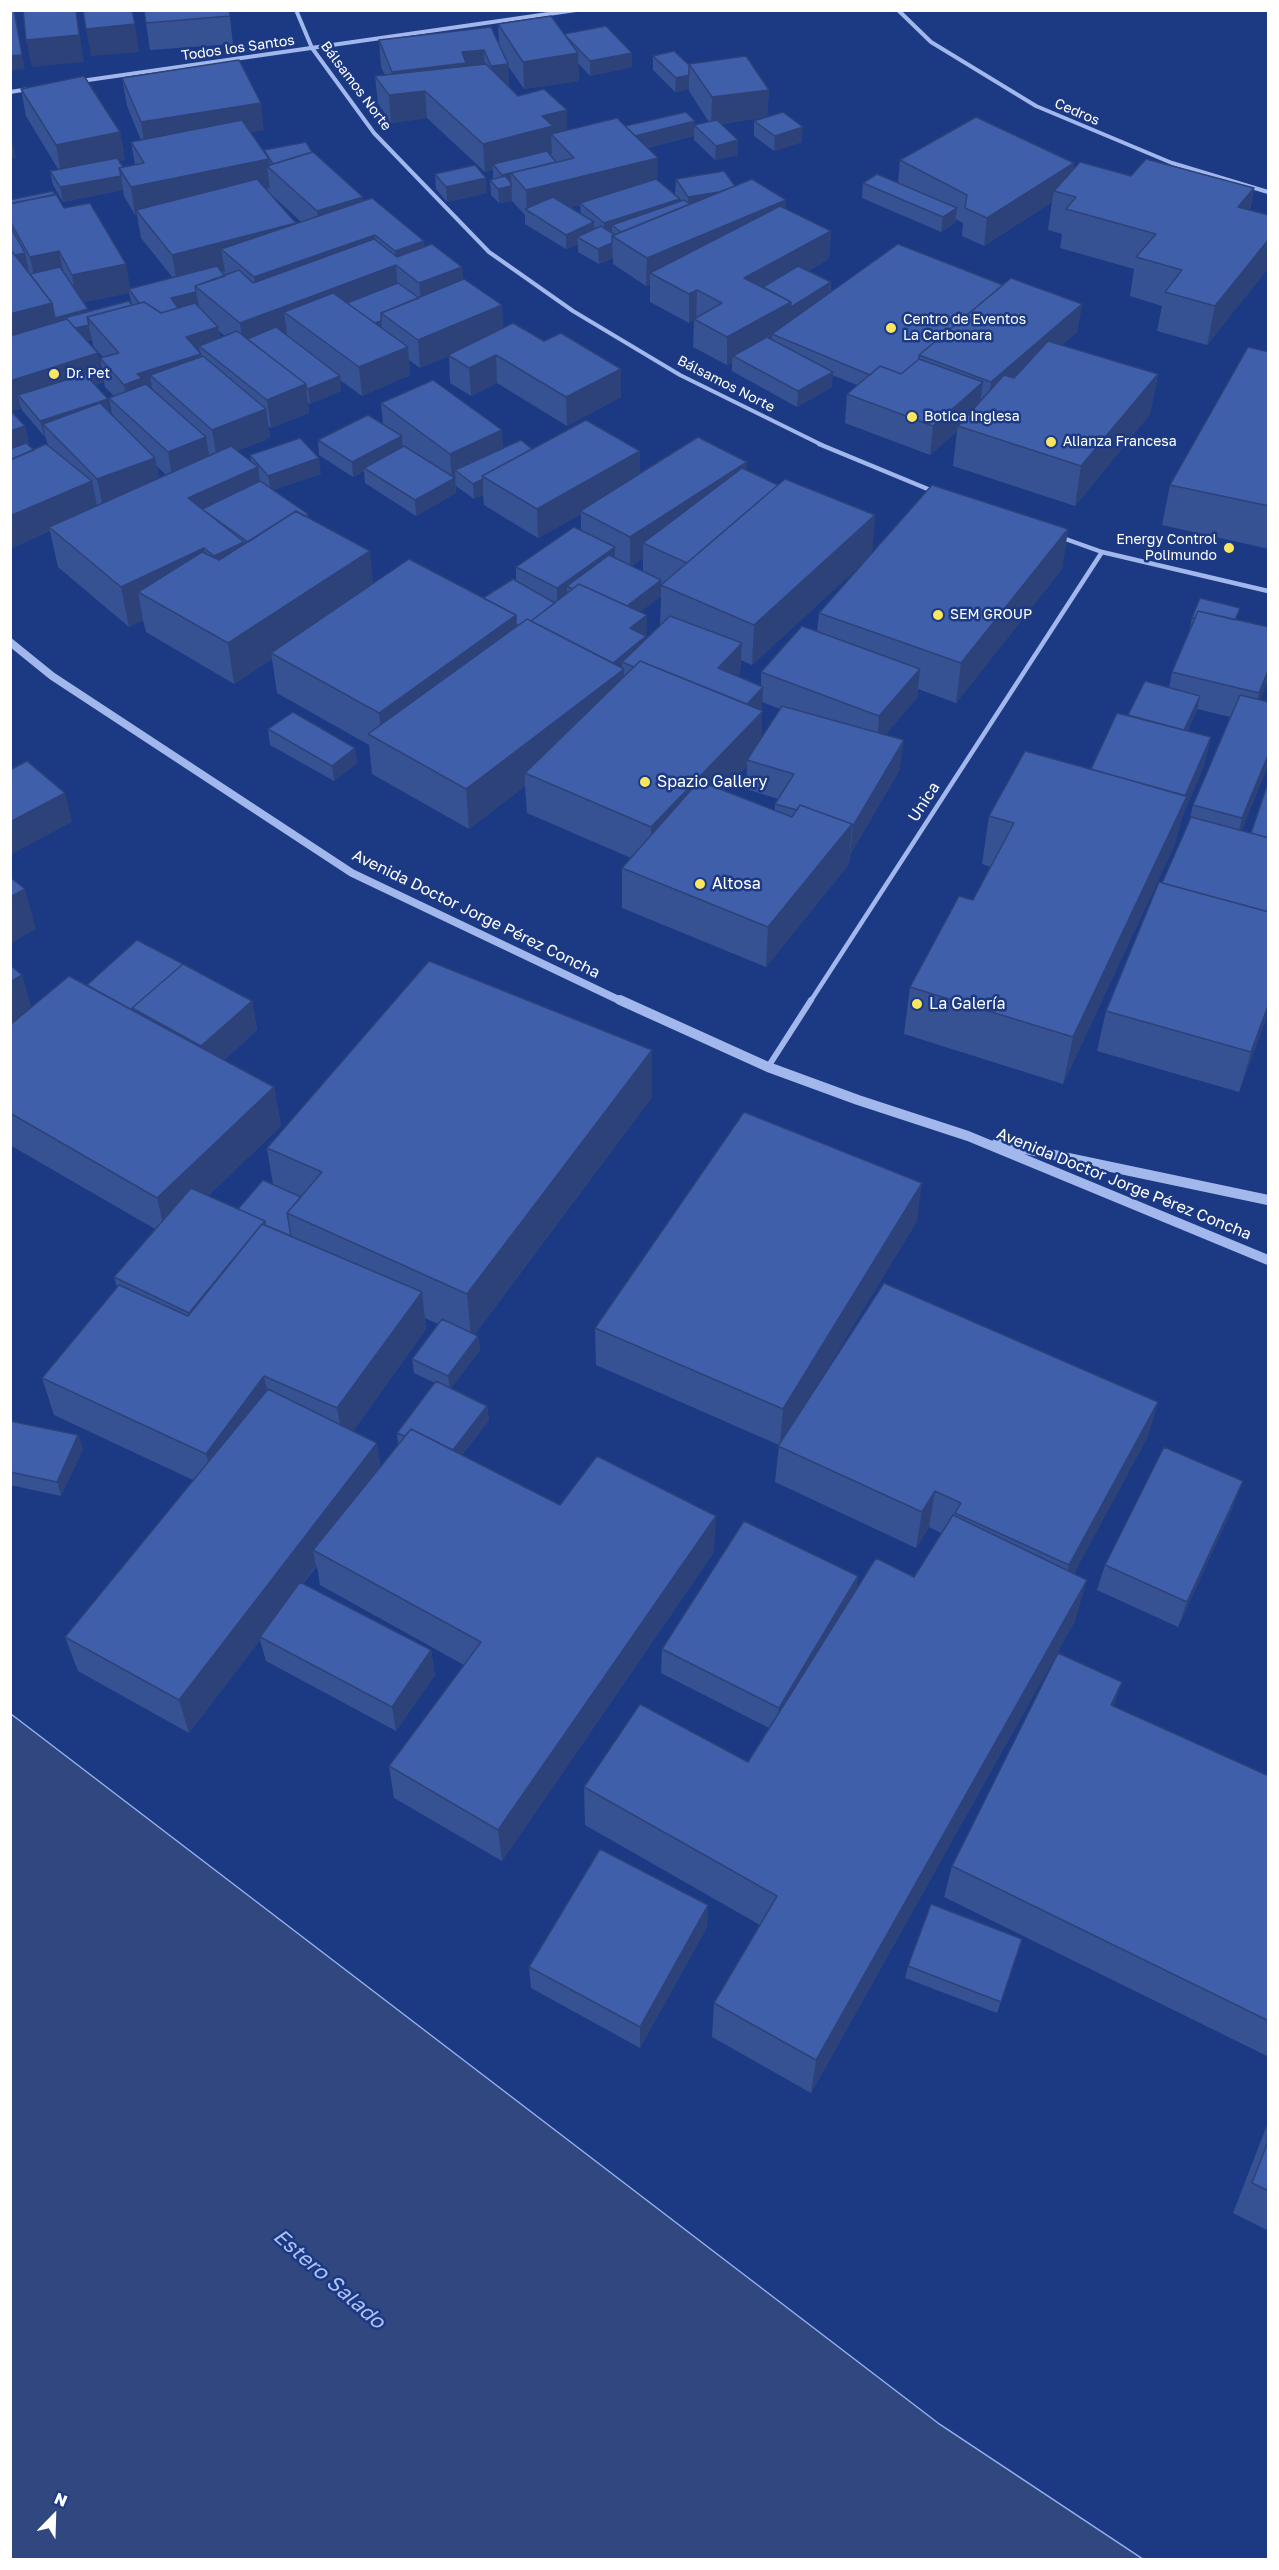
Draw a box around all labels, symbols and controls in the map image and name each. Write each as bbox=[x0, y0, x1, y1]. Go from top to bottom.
street label: Todos los Santos bbox=[180, 32, 296, 64]
street label: Bálsamos Norte bbox=[317, 38, 395, 134]
street label: Cedros bbox=[1052, 95, 1102, 129]
place label: Centro de Eventos La Carbonara bbox=[903, 312, 1026, 344]
marker: Centro de Eventos La Carbonara bbox=[884, 321, 898, 335]
street label: Bálsamos Norte bbox=[674, 352, 778, 416]
place label: Dr. Pet bbox=[66, 366, 110, 382]
marker: Dr. Pet bbox=[47, 367, 61, 381]
place label: Botica Inglesa bbox=[924, 409, 1020, 425]
marker: Botica Inglesa bbox=[905, 410, 919, 424]
place label: Alianza Francesa bbox=[1063, 434, 1177, 450]
marker: Alianza Francesa bbox=[1044, 435, 1058, 449]
place label: Energy Control Polimundo bbox=[1116, 532, 1217, 564]
marker: Energy Control Polimundo bbox=[1222, 541, 1236, 555]
place label: SEM GROUP bbox=[950, 607, 1032, 623]
marker: SEM GROUP bbox=[931, 608, 945, 622]
place label: Spazio Gallery bbox=[657, 772, 768, 792]
marker: Spazio Gallery bbox=[638, 775, 652, 789]
street label: Unica bbox=[904, 779, 944, 825]
street label: Avenida Doctor Jorge Pérez Concha bbox=[349, 845, 603, 983]
place label: Altosa bbox=[712, 874, 761, 894]
marker: Altosa bbox=[693, 877, 707, 891]
place label: La Galería bbox=[929, 994, 1005, 1014]
marker: La Galería bbox=[910, 997, 924, 1011]
street label: Avenida Doctor Jorge Pérez Concha bbox=[994, 1124, 1254, 1244]
water label: Estero Salado bbox=[268, 2224, 390, 2334]
north arrow bbox=[24, 2486, 84, 2546]
text: N bbox=[52, 2488, 71, 2511]

